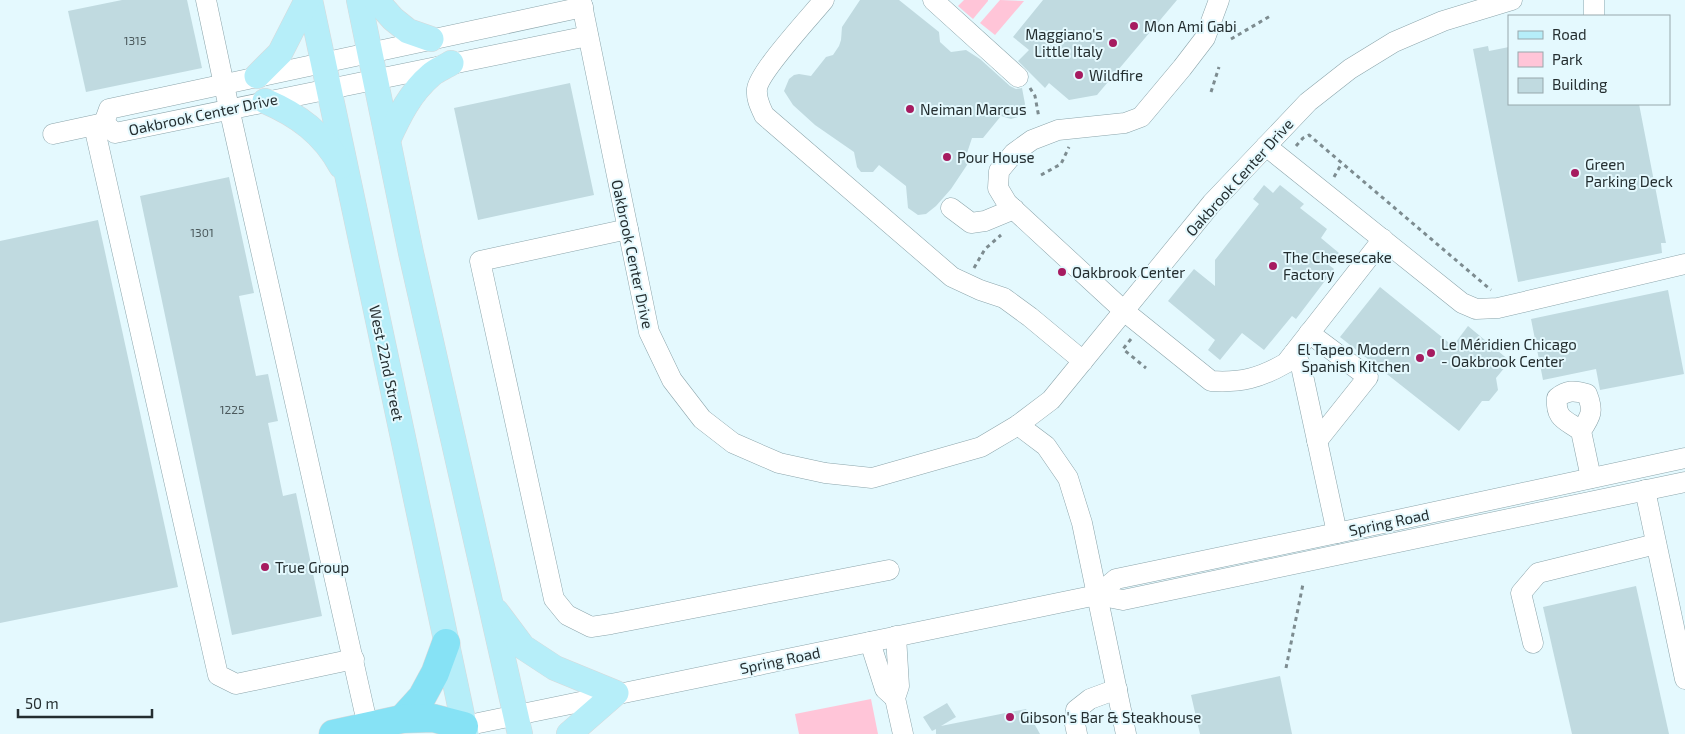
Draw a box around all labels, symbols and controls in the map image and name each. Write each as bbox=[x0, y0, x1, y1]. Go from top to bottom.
legend bbox=[1508, 15, 1670, 105]
place label: Mon Ami Gabi bbox=[1144, 17, 1237, 35]
marker: Mon Ami Gabi bbox=[1128, 20, 1140, 32]
place label: Maggiano's Little Italy bbox=[1025, 25, 1103, 60]
text: Road bbox=[1552, 25, 1587, 43]
house number: 1315 bbox=[124, 33, 146, 47]
marker: Maggiano's Little Italy bbox=[1107, 37, 1119, 49]
text: Park bbox=[1552, 50, 1583, 68]
place label: Wildfire bbox=[1089, 66, 1143, 84]
marker: Wildfire bbox=[1073, 69, 1085, 81]
text: Building bbox=[1552, 75, 1608, 93]
street label: Oakbrook Center Drive bbox=[127, 89, 279, 139]
place label: Neiman Marcus bbox=[920, 100, 1027, 118]
marker: Neiman Marcus bbox=[904, 103, 916, 115]
street label: Oakbrook Center Drive bbox=[1181, 115, 1297, 239]
place label: Pour House bbox=[957, 148, 1035, 166]
marker: Pour House bbox=[941, 151, 953, 163]
place label: Green Parking Deck bbox=[1585, 155, 1673, 190]
marker: Green Parking Deck bbox=[1569, 167, 1581, 179]
street label: Oakbrook Center Drive bbox=[608, 178, 658, 330]
house number: 1301 bbox=[190, 225, 214, 239]
place label: The Cheesecake Factory bbox=[1283, 248, 1392, 283]
marker: The Cheesecake Factory bbox=[1267, 260, 1279, 272]
place label: Oakbrook Center bbox=[1072, 263, 1185, 281]
marker: Oakbrook Center bbox=[1056, 266, 1068, 278]
street label: West 22nd Street bbox=[366, 303, 408, 423]
place label: Le Méridien Chicago - Oakbrook Center bbox=[1441, 335, 1577, 370]
place label: El Tapeo Modern Spanish Kitchen bbox=[1297, 340, 1410, 375]
marker: Le Méridien Chicago - Oakbrook Center bbox=[1425, 347, 1437, 359]
marker: El Tapeo Modern Spanish Kitchen bbox=[1414, 352, 1426, 364]
house number: 1225 bbox=[220, 402, 244, 416]
street label: Spring Road bbox=[1347, 505, 1431, 539]
place label: True Group bbox=[275, 558, 349, 576]
marker: True Group bbox=[259, 561, 271, 573]
street label: Spring Road bbox=[738, 643, 822, 677]
scale bar bbox=[18, 686, 151, 718]
text: 50 m bbox=[25, 694, 59, 712]
place label: Gibson's Bar & Steakhouse bbox=[1020, 708, 1201, 726]
marker: Gibson's Bar & Steakhouse bbox=[1004, 711, 1016, 723]

